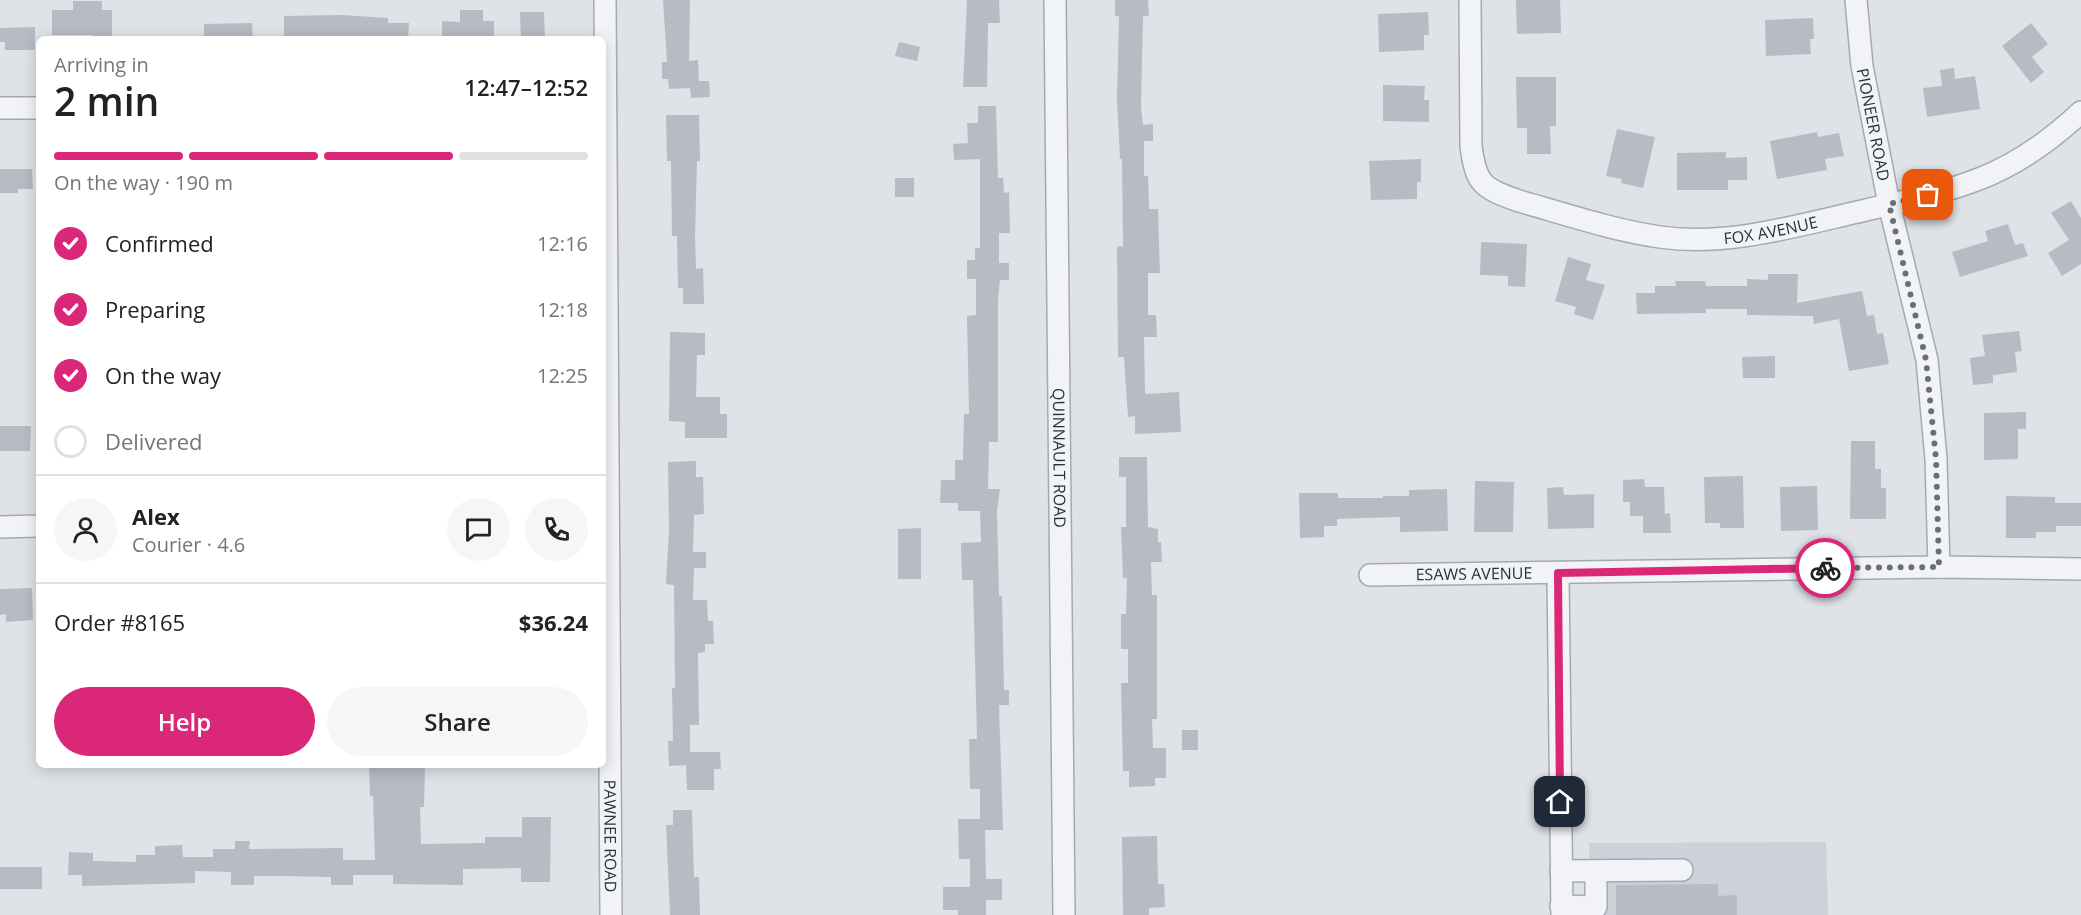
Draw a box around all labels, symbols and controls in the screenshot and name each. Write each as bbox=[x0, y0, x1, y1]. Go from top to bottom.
text: Arriving in bbox=[54, 51, 149, 78]
street label: PIONEER ROAD bbox=[1852, 66, 1895, 183]
text: 12:47–12:52 bbox=[464, 72, 588, 102]
text: 2 min bbox=[54, 74, 159, 127]
text: On the way · 190 m bbox=[54, 169, 233, 196]
pin bbox=[1902, 169, 1953, 220]
icon: bag bbox=[1911, 178, 1944, 211]
street label: FOX AVENUE bbox=[1723, 211, 1820, 249]
icon: check bbox=[54, 227, 87, 260]
text: Confirmed bbox=[105, 228, 214, 258]
text: 12:16 bbox=[537, 230, 588, 257]
icon: check bbox=[54, 293, 87, 326]
text: Preparing bbox=[105, 294, 205, 324]
text: 12:18 bbox=[537, 296, 588, 323]
icon: check bbox=[54, 359, 87, 392]
text: On the way bbox=[105, 360, 221, 390]
text: 12:25 bbox=[537, 362, 588, 389]
street label: QUINNAULT ROAD bbox=[1048, 388, 1071, 528]
text: Delivered bbox=[105, 426, 203, 456]
button: person bbox=[54, 498, 117, 561]
button: chat bbox=[447, 498, 510, 561]
button: phone bbox=[525, 498, 588, 561]
text: Alex bbox=[132, 501, 180, 531]
text: Courier · 4.6 bbox=[132, 531, 245, 558]
courier bbox=[1795, 538, 1855, 598]
icon: bike bbox=[1809, 552, 1842, 585]
street label: ESAWS AVENUE bbox=[1415, 562, 1532, 585]
text: Order #8165 bbox=[54, 607, 185, 637]
text: $36.24 bbox=[519, 607, 588, 637]
button: Help bbox=[54, 687, 315, 756]
button: Share bbox=[327, 687, 588, 756]
pin bbox=[1534, 776, 1585, 827]
street label: PAWNEE ROAD bbox=[599, 780, 622, 892]
icon: home bbox=[1543, 785, 1576, 818]

